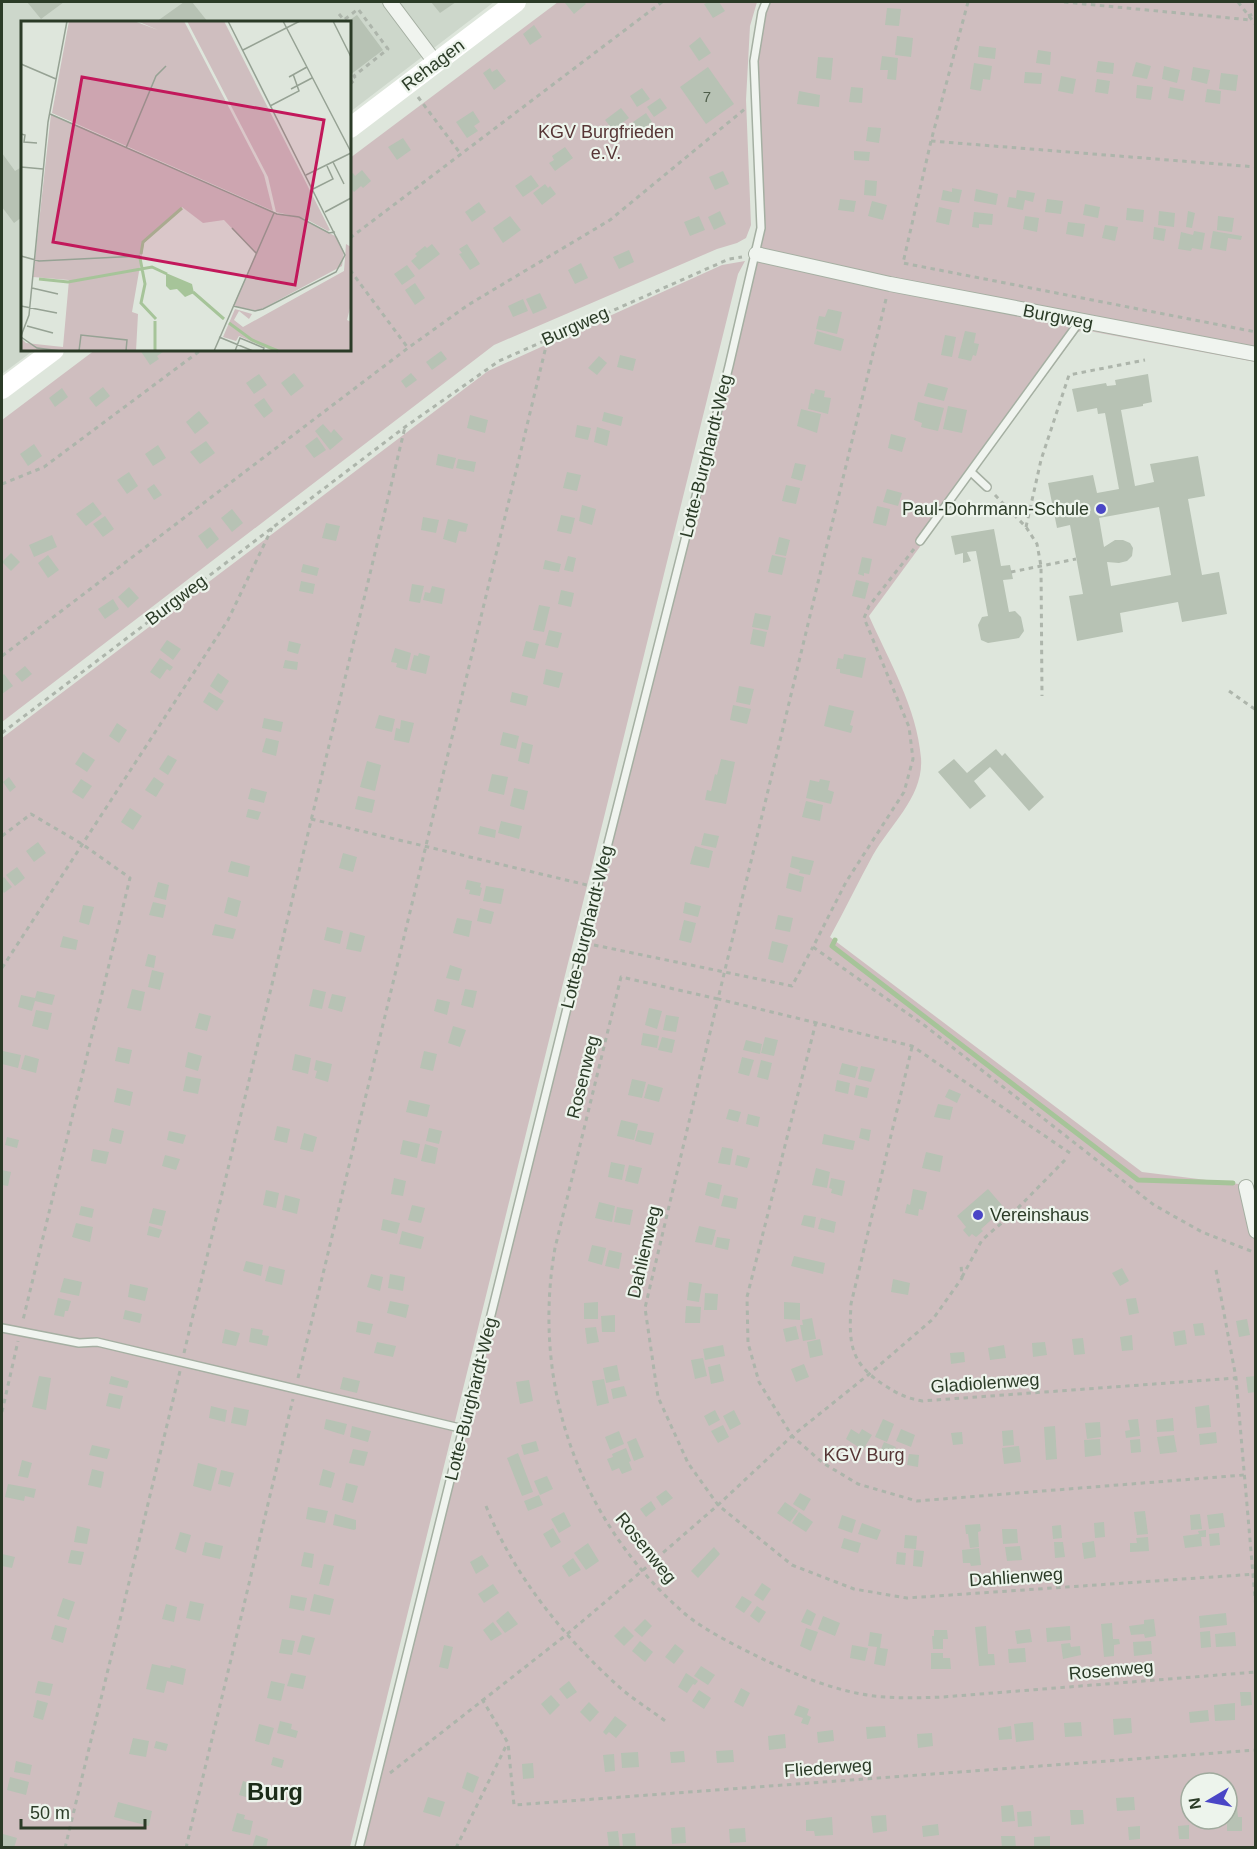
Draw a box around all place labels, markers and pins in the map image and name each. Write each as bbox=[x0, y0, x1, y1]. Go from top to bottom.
place label: Paul-Dohrmann-Schule bbox=[902, 499, 1089, 519]
marker: Paul-Dohrmann-Schule bbox=[1094, 502, 1108, 516]
place label: Vereinshaus bbox=[990, 1205, 1089, 1225]
marker: Vereinshaus bbox=[971, 1208, 985, 1222]

